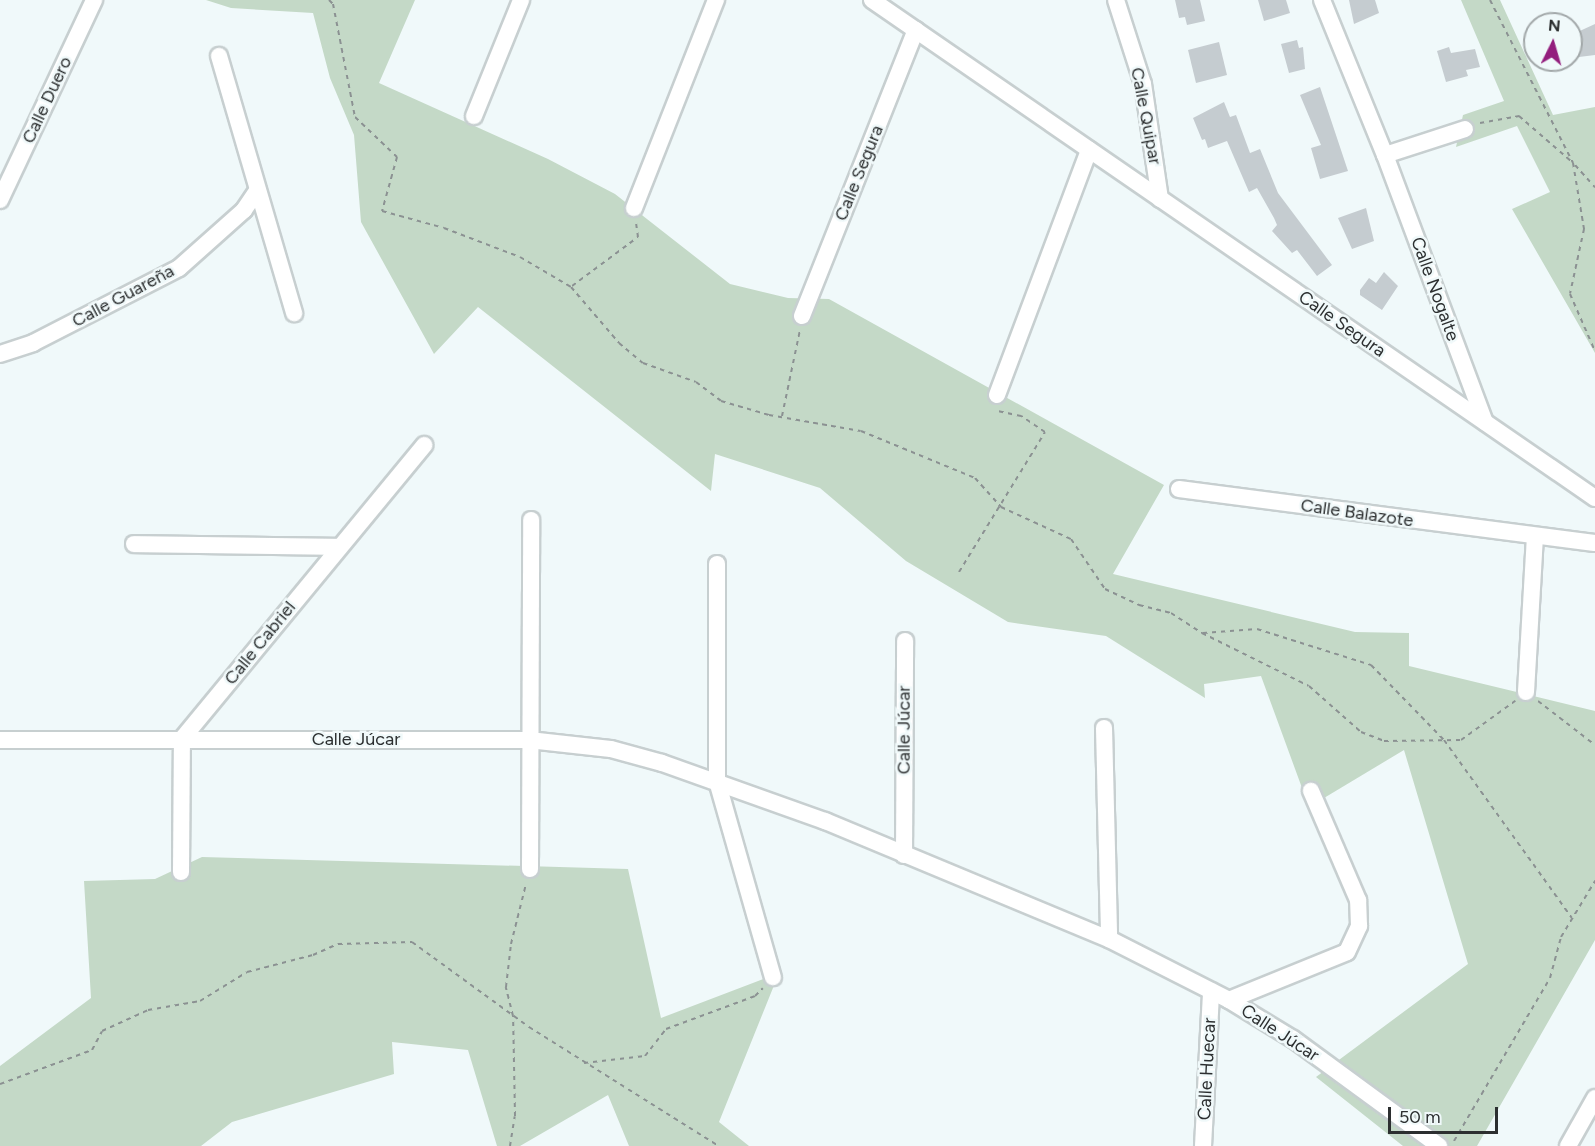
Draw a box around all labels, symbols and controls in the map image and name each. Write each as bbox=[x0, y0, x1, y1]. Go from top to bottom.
north arrow bbox=[1523, 12, 1583, 72]
text: N bbox=[1547, 16, 1561, 36]
street label: Calle Duero bbox=[18, 53, 76, 147]
street label: Calle Quipar bbox=[1126, 66, 1166, 166]
street label: Calle Segura bbox=[830, 122, 888, 224]
street label: Calle Nogalte bbox=[1406, 234, 1464, 344]
street label: Calle Guareña bbox=[68, 260, 178, 332]
street label: Calle Segura bbox=[1294, 286, 1390, 362]
street label: Calle Balazote bbox=[1299, 494, 1415, 532]
street label: Calle Cabriel bbox=[220, 597, 300, 689]
street label: Calle Júcar bbox=[893, 686, 915, 774]
street label: Calle Júcar bbox=[312, 728, 400, 750]
street label: Calle Júcar bbox=[1237, 1000, 1323, 1066]
street label: Calle Huecar bbox=[1194, 1017, 1220, 1121]
scale bar bbox=[1391, 1095, 1500, 1133]
text: 50 m bbox=[1399, 1106, 1441, 1128]

